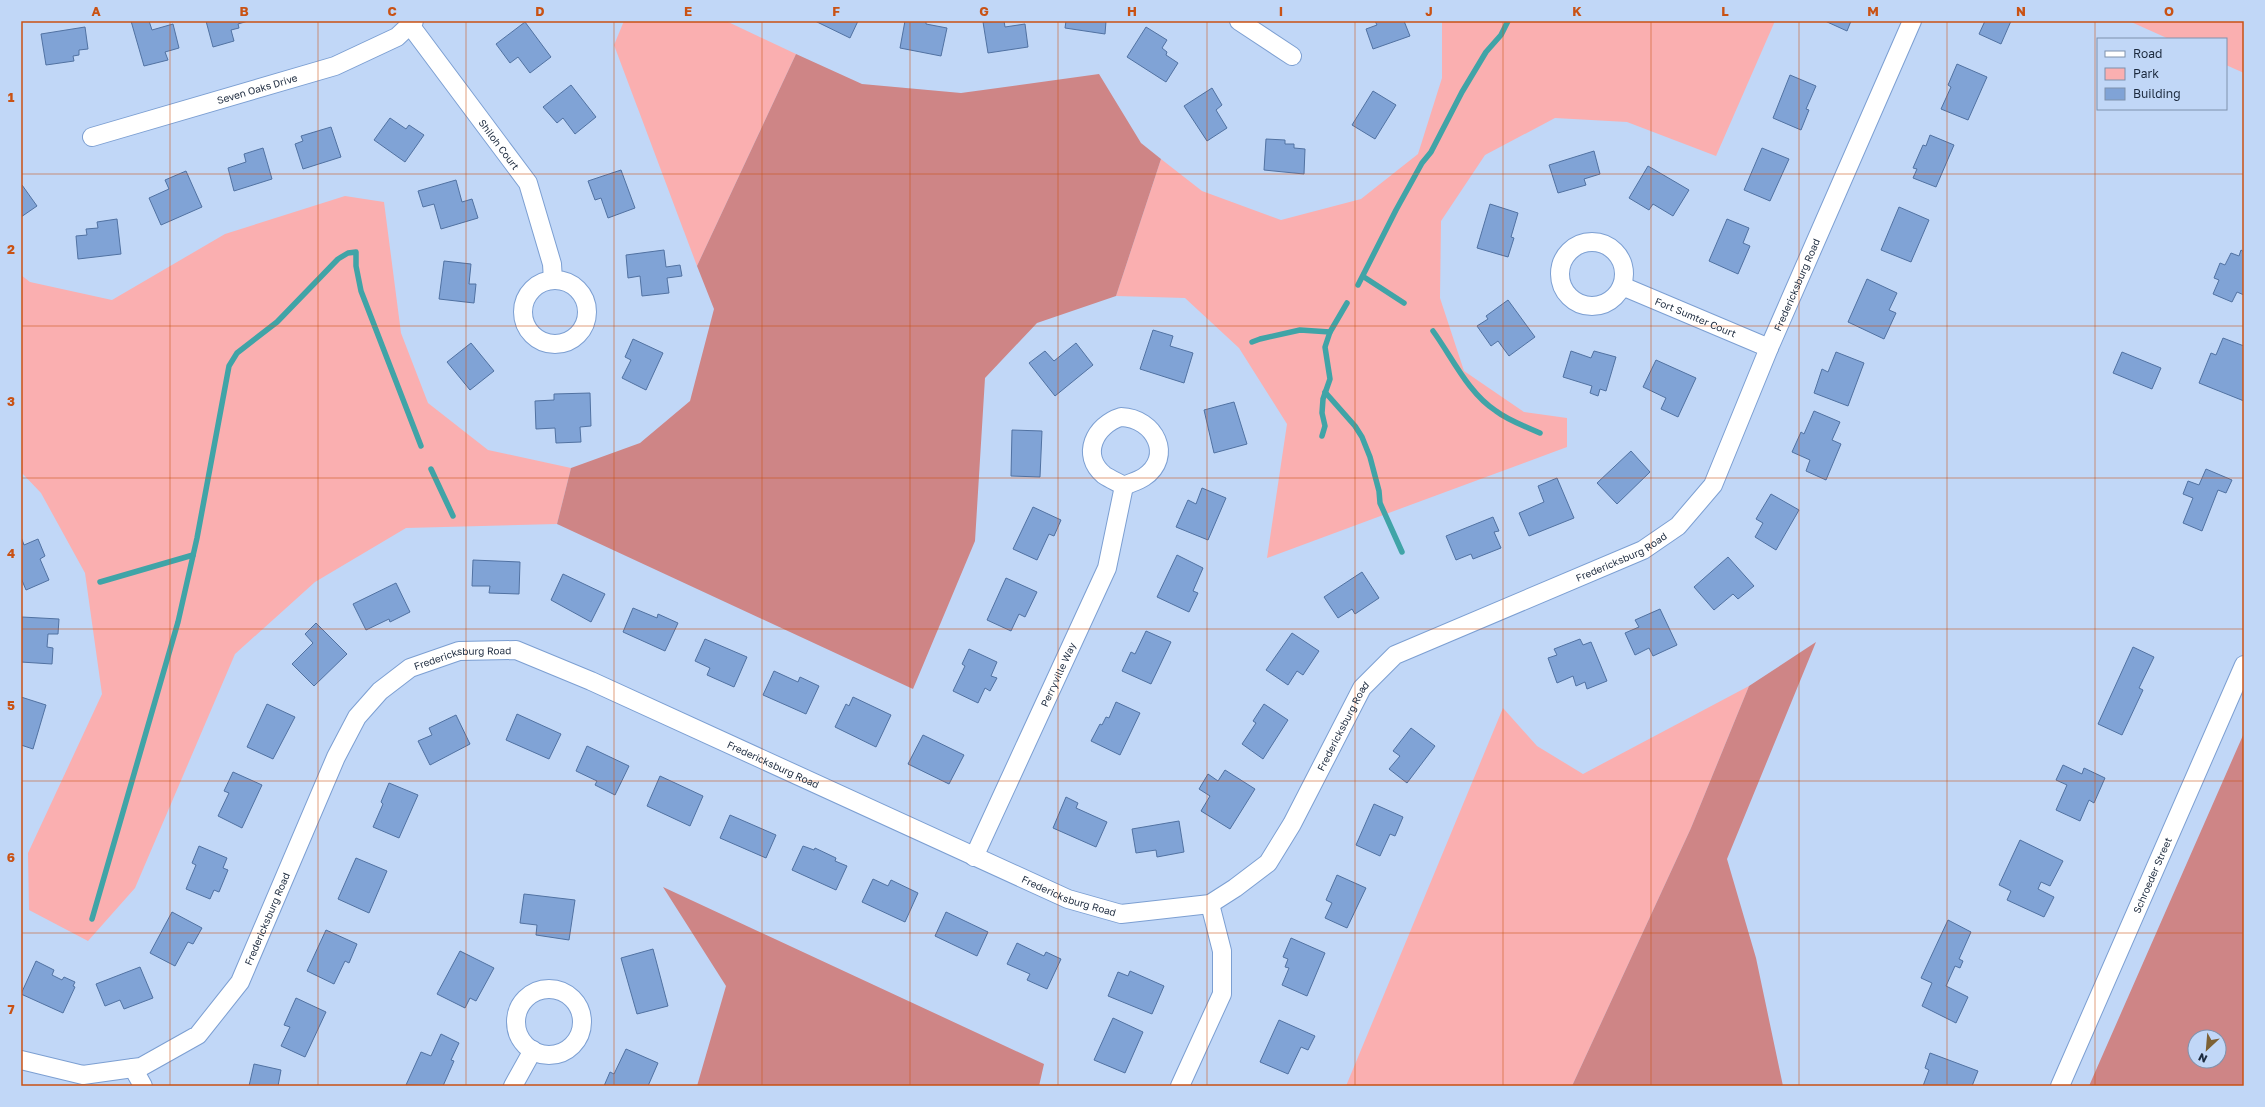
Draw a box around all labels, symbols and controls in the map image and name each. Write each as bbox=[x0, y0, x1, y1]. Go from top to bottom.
text: A bbox=[91, 3, 101, 19]
text: B bbox=[239, 3, 249, 19]
text: C bbox=[387, 3, 397, 19]
text: D bbox=[535, 3, 545, 19]
text: E bbox=[684, 3, 692, 19]
text: F bbox=[832, 3, 840, 19]
text: G bbox=[979, 3, 989, 19]
text: H bbox=[1127, 3, 1137, 19]
text: I bbox=[1279, 3, 1283, 19]
text: J bbox=[1425, 3, 1433, 19]
text: K bbox=[1572, 3, 1582, 19]
text: L bbox=[1721, 3, 1729, 19]
text: M bbox=[1867, 3, 1879, 19]
text: N bbox=[2016, 3, 2026, 19]
text: O bbox=[2164, 3, 2174, 19]
legend bbox=[2097, 38, 2227, 110]
text: Road bbox=[2133, 46, 2162, 61]
text: Park bbox=[2133, 66, 2159, 81]
street label: Seven Oaks Drive bbox=[215, 71, 299, 106]
text: Building bbox=[2133, 86, 2181, 101]
text: 1 bbox=[8, 89, 15, 105]
street label: Shiloh Court bbox=[476, 117, 522, 172]
street label: Fredericksburg Road bbox=[1771, 237, 1822, 333]
text: 2 bbox=[7, 241, 15, 257]
street label: Fort Sumter Court bbox=[1653, 295, 1738, 340]
text: 3 bbox=[7, 393, 15, 409]
street label: Fredericksburg Road bbox=[1574, 530, 1669, 584]
text: 4 bbox=[7, 545, 15, 561]
street label: Perryville Way bbox=[1038, 640, 1078, 708]
street label: Fredericksburg Road bbox=[412, 644, 511, 672]
street label: Fredericksburg Road bbox=[1314, 679, 1371, 773]
text: 5 bbox=[7, 697, 15, 713]
street label: Fredericksburg Road bbox=[725, 738, 821, 790]
street label: Schroeder Street bbox=[2130, 835, 2174, 915]
text: 6 bbox=[7, 849, 15, 865]
street label: Fredericksburg Road bbox=[242, 871, 292, 967]
street label: Fredericksburg Road bbox=[1020, 873, 1118, 918]
text: 7 bbox=[7, 1001, 15, 1017]
north arrow bbox=[2187, 1029, 2227, 1069]
text: N bbox=[2196, 1051, 2209, 1066]

